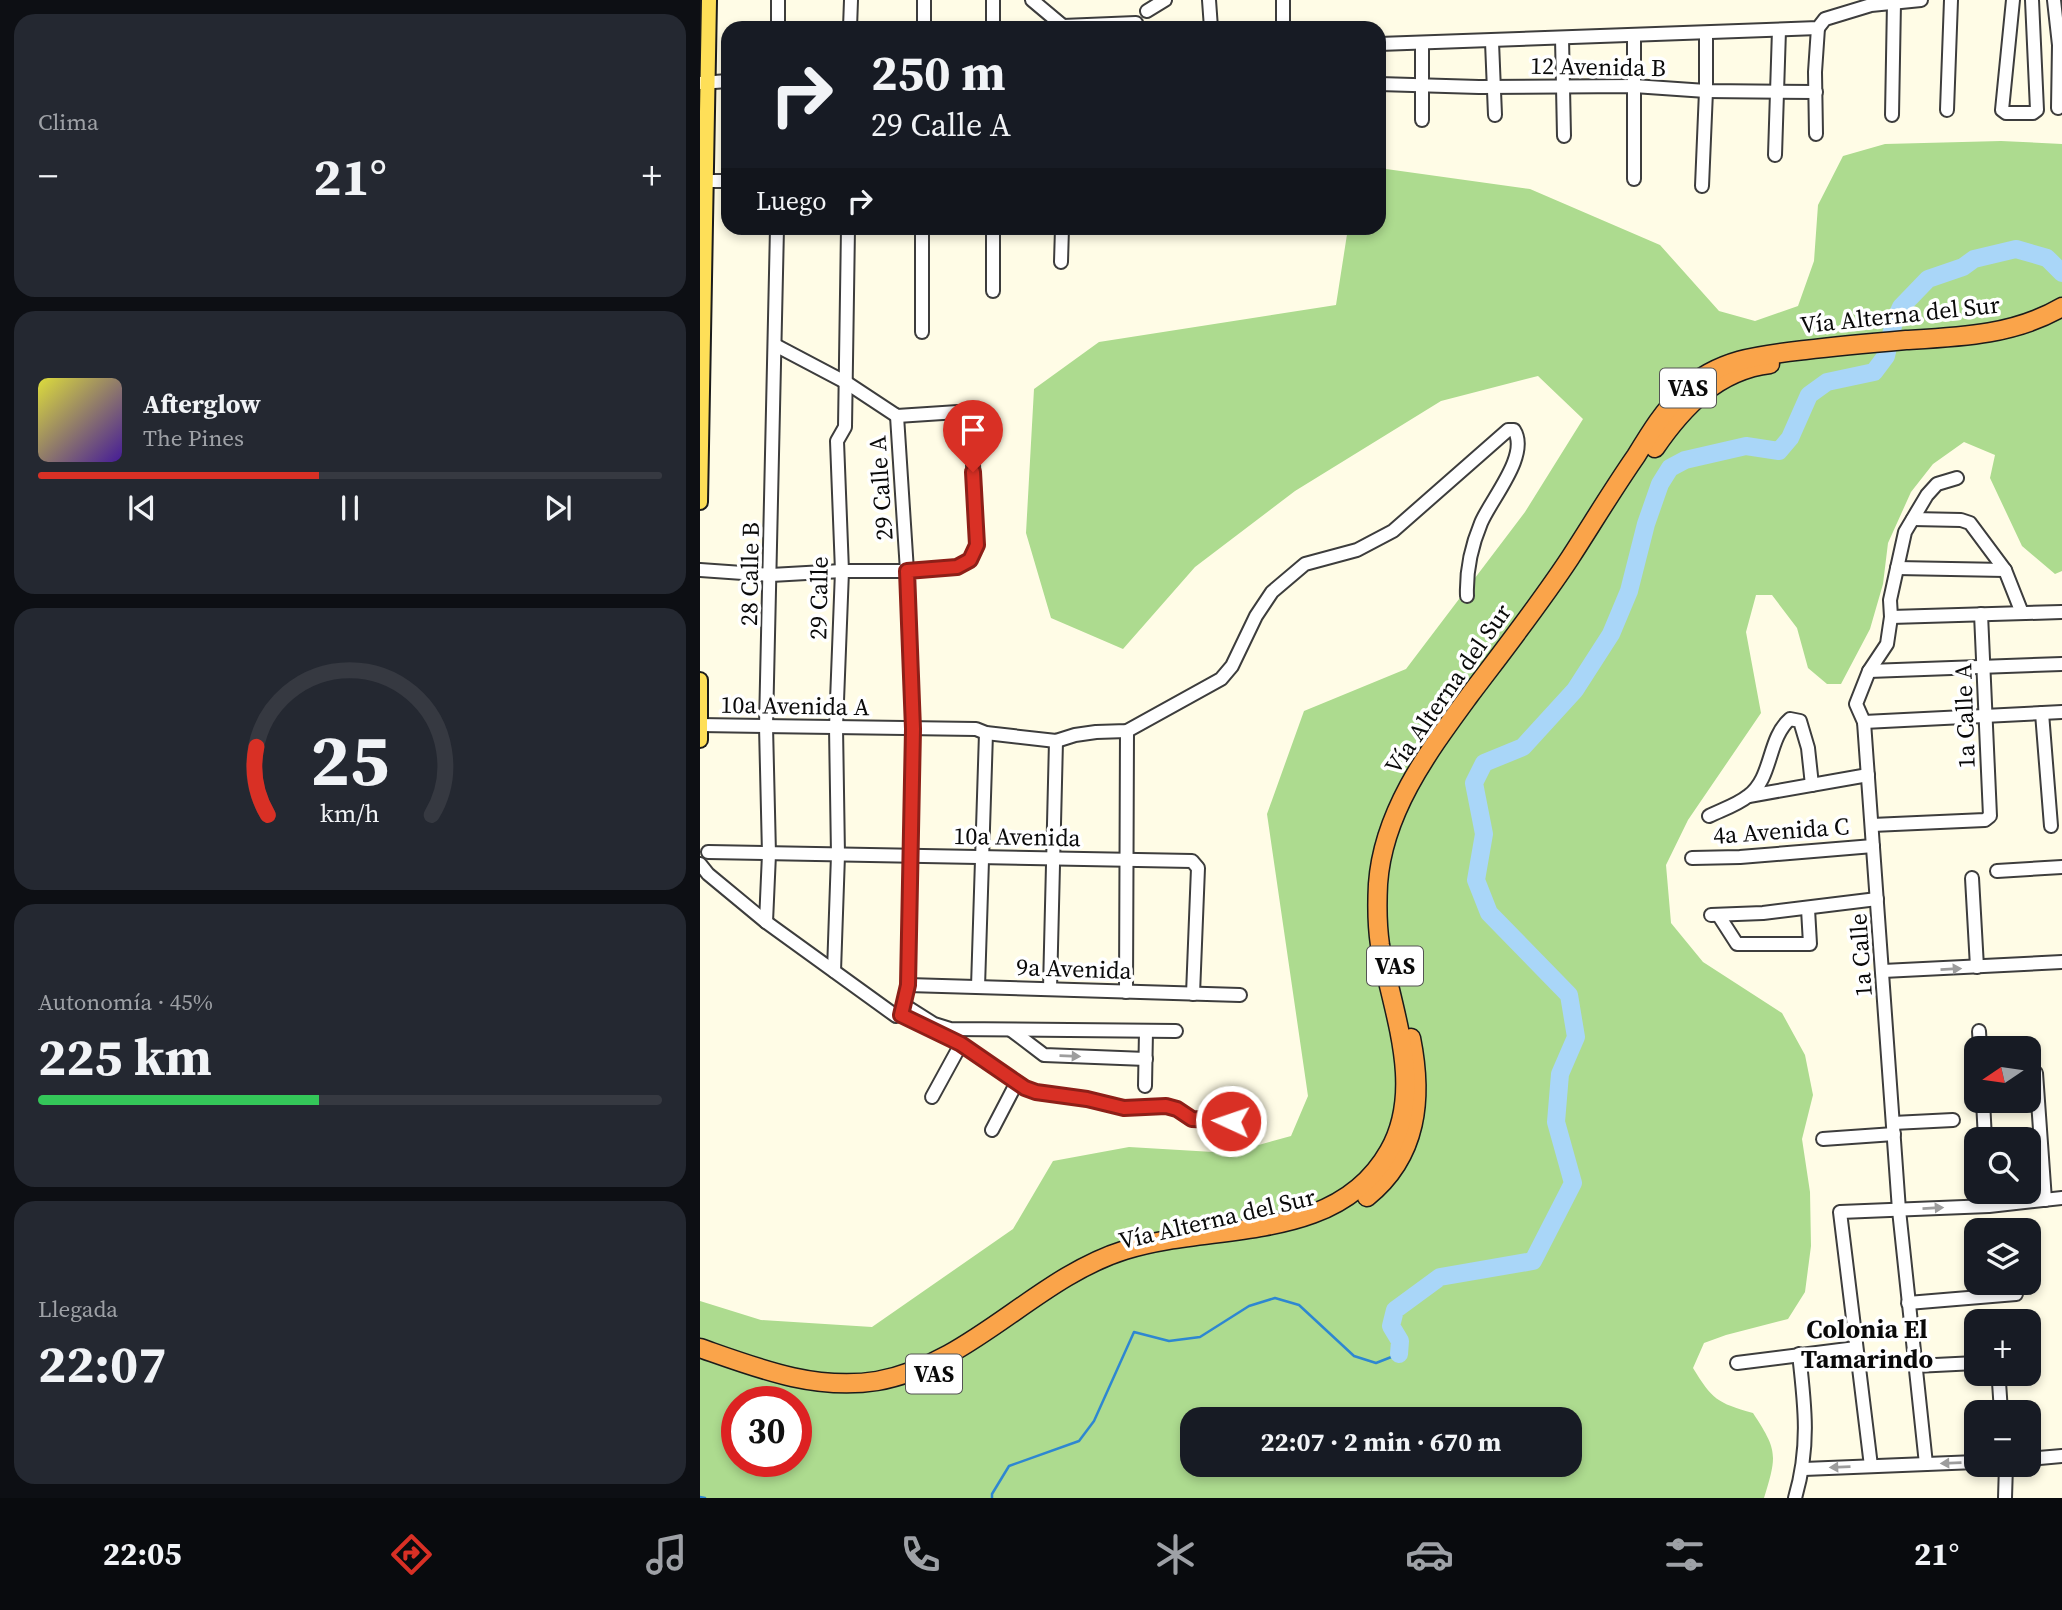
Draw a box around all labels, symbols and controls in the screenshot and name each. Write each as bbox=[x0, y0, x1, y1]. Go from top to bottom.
text: 250 m bbox=[871, 39, 1006, 106]
icon: right bbox=[756, 49, 847, 140]
street label: 12 Avenida B bbox=[1530, 49, 1666, 84]
text: 29 Calle A bbox=[871, 103, 1011, 147]
text: Clima bbox=[38, 106, 99, 138]
text: 21° bbox=[313, 141, 387, 212]
text: − bbox=[38, 150, 58, 202]
text: + bbox=[642, 150, 662, 202]
icon: right bbox=[841, 182, 879, 220]
text: Luego bbox=[756, 183, 827, 219]
street label: Vía Alterna del Sur bbox=[1798, 288, 2001, 341]
road number: VAS bbox=[1660, 368, 1716, 408]
text: Afterglow bbox=[143, 386, 261, 422]
pin bbox=[943, 400, 1003, 472]
icon: arrive bbox=[954, 411, 992, 449]
text: The Pines bbox=[143, 422, 244, 454]
street label: 29 Calle A bbox=[860, 434, 901, 542]
icon: previous bbox=[123, 489, 161, 527]
icon: pause bbox=[331, 489, 369, 527]
icon: next bbox=[539, 489, 577, 527]
street label: 28 Calle B bbox=[732, 522, 767, 626]
street label: 29 Calle bbox=[801, 556, 836, 640]
street label: Vía Alterna del Sur bbox=[1377, 597, 1519, 780]
street label: 1a Calle A bbox=[1946, 663, 1983, 769]
street label: 10a Avenida A bbox=[720, 688, 870, 723]
text: 25 bbox=[311, 710, 389, 809]
text: km/h bbox=[320, 796, 380, 830]
street label: 4a Avenida C bbox=[1712, 809, 1850, 852]
street label: 10a Avenida bbox=[953, 819, 1082, 854]
street label: 1a Calle bbox=[1841, 912, 1880, 998]
road number: VAS bbox=[1367, 946, 1423, 986]
street label: 9a Avenida bbox=[1016, 950, 1133, 987]
one-way arrow bbox=[1940, 963, 1962, 974]
text: Autonomía · 45% bbox=[38, 986, 213, 1018]
text: 225 km bbox=[38, 1021, 212, 1092]
north arrow bbox=[1964, 1036, 2040, 1113]
map controls bbox=[1964, 1036, 2041, 1477]
one-way arrow bbox=[1059, 1051, 1081, 1062]
position arrow bbox=[1194, 1084, 1268, 1158]
button: search bbox=[1964, 1127, 2041, 1204]
street label: Vía Alterna del Sur bbox=[1115, 1180, 1318, 1257]
one-way arrow bbox=[1922, 1203, 1944, 1214]
button: layers bbox=[1964, 1218, 2041, 1295]
text: Llegada bbox=[38, 1293, 118, 1325]
button: + bbox=[1964, 1309, 2041, 1386]
district label: Colonia El Tamarindo bbox=[1801, 1311, 1933, 1377]
text: 22:07 bbox=[38, 1328, 166, 1399]
road number: VAS bbox=[906, 1354, 962, 1394]
speed limit sign: 30 bbox=[721, 1386, 812, 1477]
button: − bbox=[1964, 1400, 2041, 1477]
text: 22:07 · 2 min · 670 m bbox=[1261, 1424, 1501, 1460]
one-way arrow bbox=[1939, 1457, 1961, 1468]
one-way arrow bbox=[1829, 1462, 1851, 1473]
icon: directions bbox=[387, 1530, 436, 1579]
icon: music bbox=[642, 1530, 691, 1579]
icon: phone bbox=[896, 1530, 945, 1579]
icon: climate bbox=[1151, 1530, 1200, 1579]
icon: car bbox=[1405, 1530, 1454, 1579]
icon: filters bbox=[1660, 1530, 1709, 1579]
text: 22:05 bbox=[103, 1532, 182, 1576]
text: 21° bbox=[1914, 1532, 1959, 1576]

